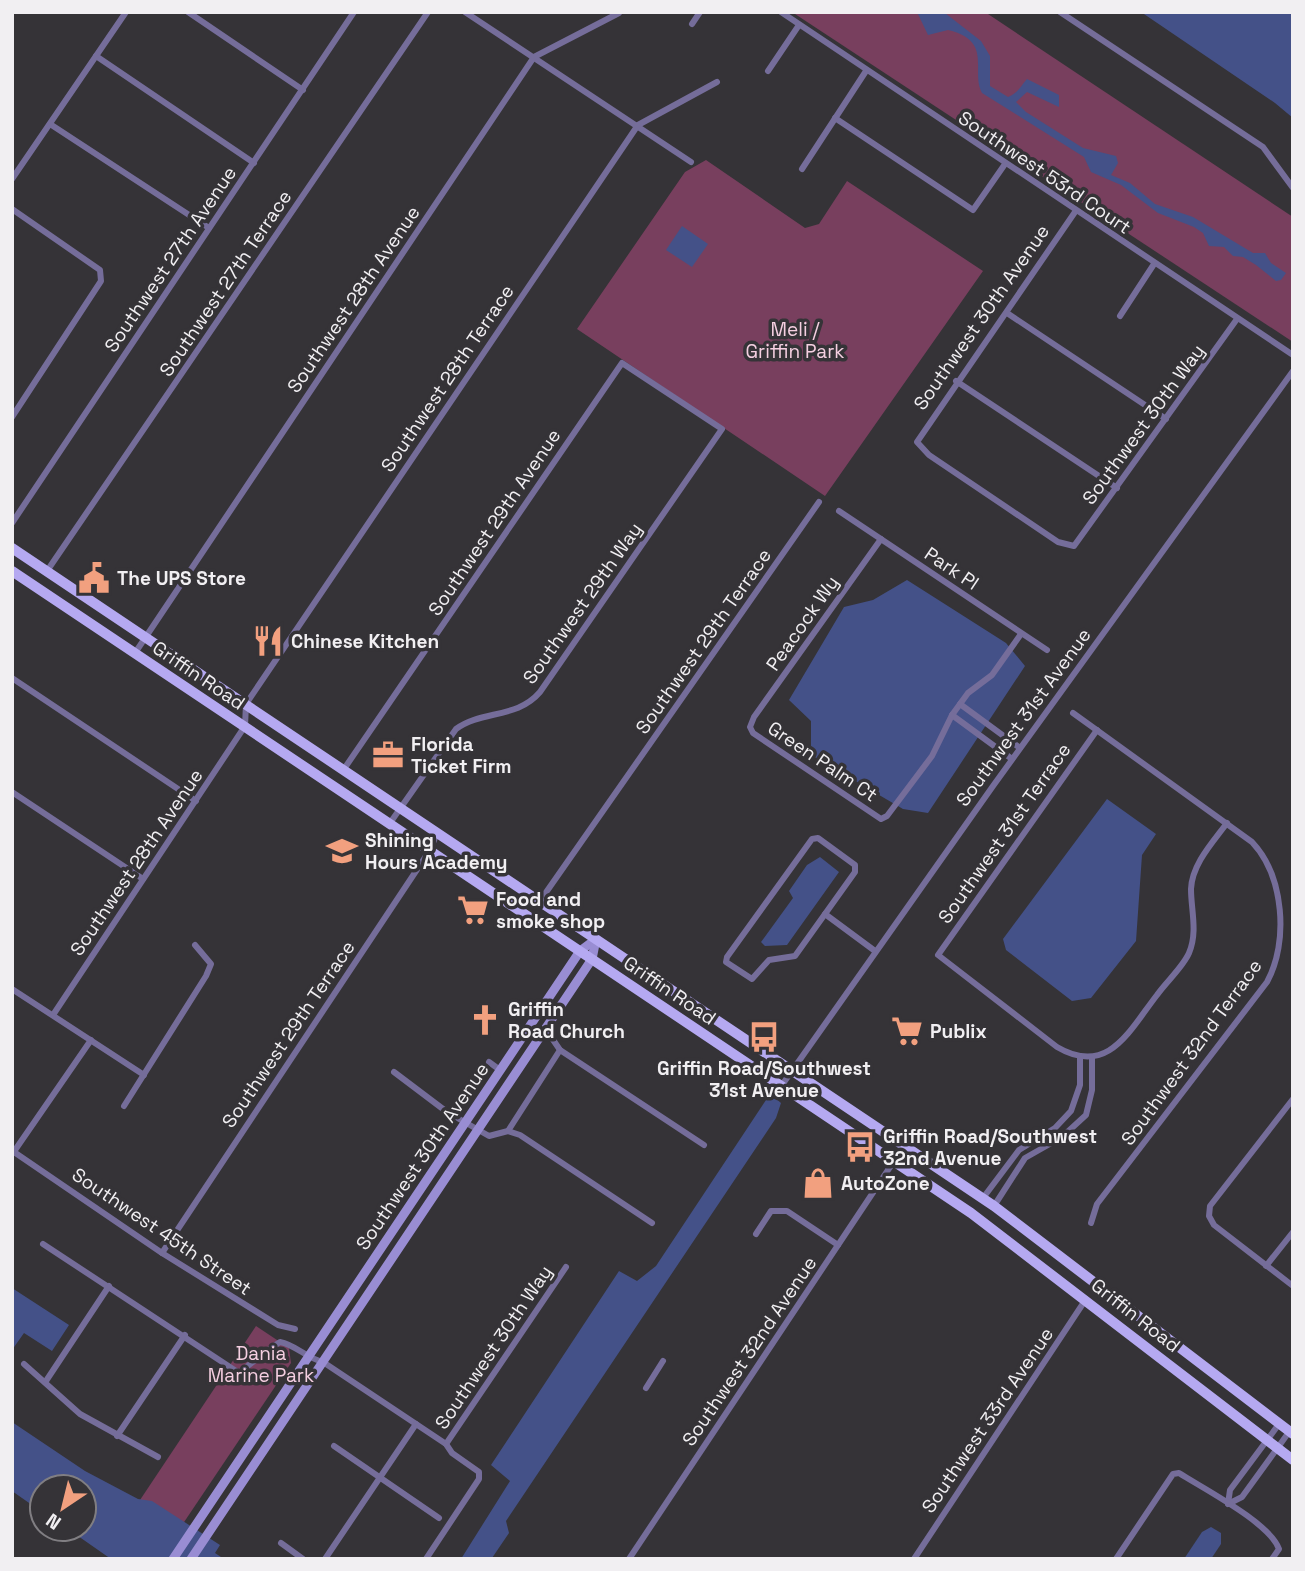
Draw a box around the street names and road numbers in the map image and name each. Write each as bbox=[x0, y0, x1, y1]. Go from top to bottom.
street label: Southwest 53rd Court bbox=[953, 105, 1136, 240]
street label: Southwest 27th Avenue bbox=[99, 161, 242, 357]
street label: Southwest 27th Terrace bbox=[154, 185, 297, 381]
street label: Southwest 28th Avenue bbox=[281, 201, 425, 398]
street label: Southwest 30th Avenue bbox=[908, 220, 1055, 415]
street label: Southwest 28th Terrace bbox=[375, 280, 520, 477]
street label: Southwest 30th Way bbox=[1077, 339, 1210, 510]
street label: Southwest 29th Avenue bbox=[422, 424, 566, 621]
street label: Southwest 29th Way bbox=[517, 518, 648, 689]
street label: Park Pl bbox=[920, 541, 984, 596]
street label: Southwest 29th Terrace bbox=[630, 544, 777, 739]
street label: Peacock Wy bbox=[760, 571, 844, 676]
street label: Southwest 31st Avenue bbox=[950, 623, 1097, 811]
street label: Griffin Road bbox=[148, 635, 250, 715]
street label: Green Palm Ct bbox=[763, 715, 882, 807]
street label: Southwest 31st Terrace bbox=[933, 738, 1076, 928]
street label: Southwest 28th Avenue bbox=[64, 764, 208, 961]
street label: Southwest 29th Terrace bbox=[216, 936, 360, 1133]
street label: Griffin Road bbox=[619, 950, 721, 1030]
street label: Southwest 32nd Terrace bbox=[1115, 954, 1267, 1150]
street label: Southwest 30th Avenue bbox=[350, 1058, 495, 1255]
street label: Southwest 45th Street bbox=[67, 1162, 256, 1301]
street label: Southwest 32nd Avenue bbox=[677, 1252, 822, 1451]
street label: Southwest 30th Way bbox=[429, 1260, 558, 1434]
street label: Griffin Road bbox=[1086, 1273, 1185, 1358]
street label: Southwest 33rd Avenue bbox=[916, 1323, 1059, 1518]

